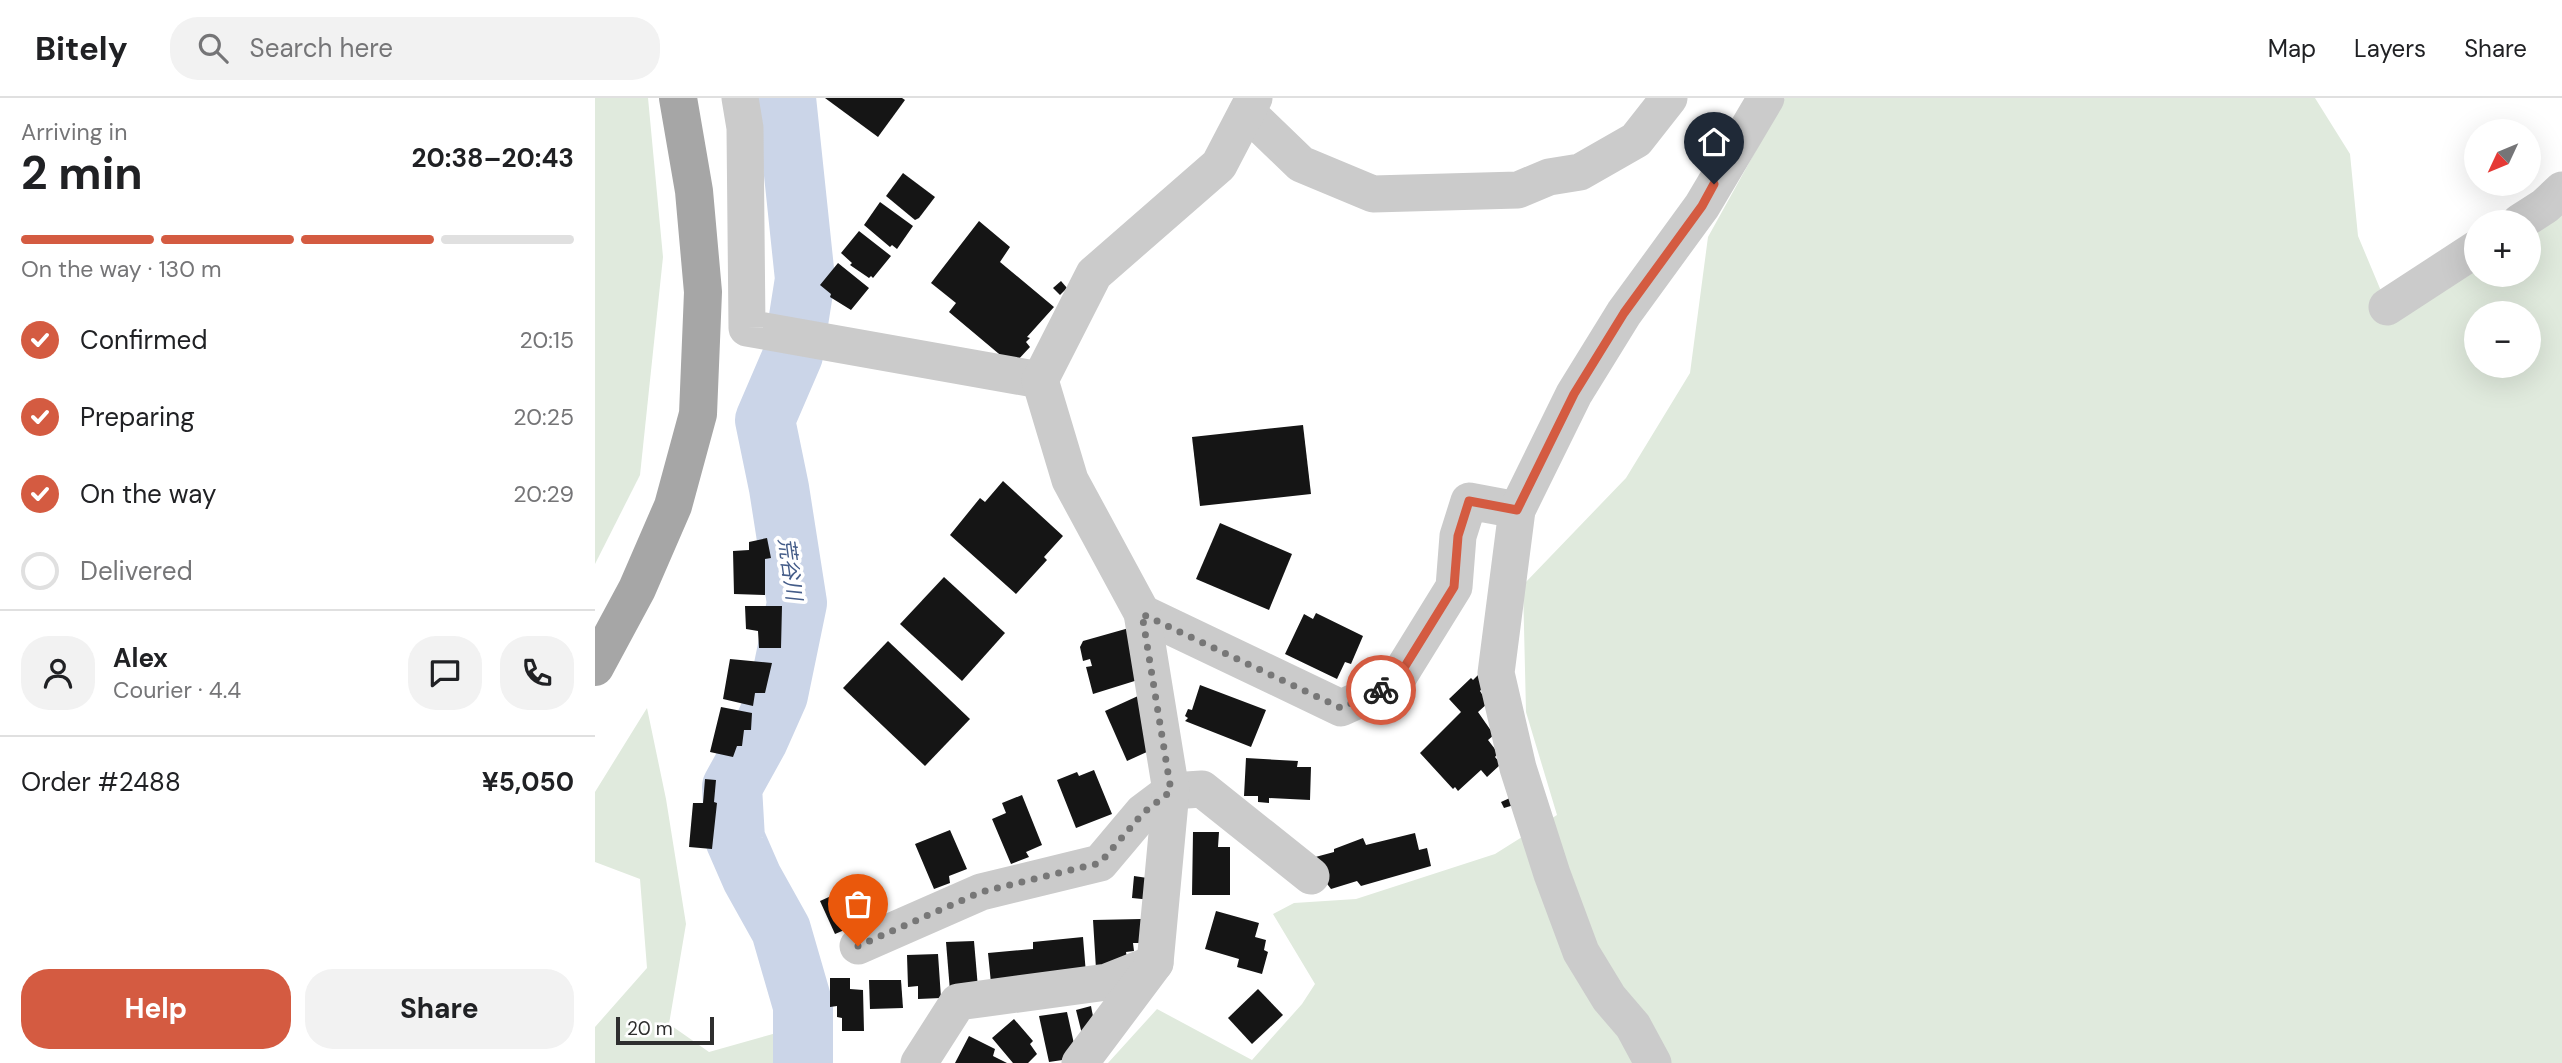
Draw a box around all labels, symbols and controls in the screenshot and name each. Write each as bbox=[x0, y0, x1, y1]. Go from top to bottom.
search box bbox=[170, 17, 660, 80]
text: Bitely bbox=[35, 27, 128, 70]
icon: search bbox=[194, 29, 232, 67]
text: Search here bbox=[250, 31, 393, 65]
text: Map bbox=[2268, 33, 2316, 64]
text: Layers bbox=[2354, 33, 2426, 64]
text: Share bbox=[2464, 33, 2527, 64]
pin bbox=[1684, 112, 1744, 184]
text: Arriving in bbox=[21, 117, 127, 147]
north arrow bbox=[2464, 119, 2541, 196]
map controls bbox=[2464, 119, 2541, 378]
icon: home bbox=[1695, 123, 1733, 161]
text: 20:38–20:43 bbox=[412, 141, 574, 175]
text: 2 min bbox=[21, 143, 143, 203]
button: + bbox=[2464, 210, 2541, 287]
text: On the way · 130 m bbox=[21, 254, 222, 284]
button: − bbox=[2464, 301, 2541, 378]
icon: check bbox=[21, 321, 59, 359]
text: Confirmed bbox=[80, 323, 207, 357]
text: 20:15 bbox=[519, 325, 574, 355]
icon: check bbox=[21, 398, 59, 436]
text: Preparing bbox=[80, 400, 195, 434]
text: 20:25 bbox=[513, 402, 574, 432]
icon: check bbox=[21, 475, 59, 513]
text: On the way bbox=[80, 477, 216, 511]
text: 20:29 bbox=[513, 479, 574, 509]
water label: 荒谷川 bbox=[772, 536, 809, 604]
text: Delivered bbox=[80, 554, 193, 588]
button: person bbox=[21, 636, 95, 710]
button: chat bbox=[408, 636, 482, 710]
button: phone bbox=[500, 636, 574, 710]
text: Alex bbox=[113, 641, 168, 675]
courier bbox=[1346, 655, 1416, 725]
icon: bike bbox=[1362, 671, 1400, 709]
text: Courier · 4.4 bbox=[113, 675, 241, 705]
text: Order #2488 bbox=[21, 765, 181, 799]
text: ¥5,050 bbox=[482, 765, 574, 799]
pin bbox=[828, 874, 888, 946]
icon: bag bbox=[839, 885, 877, 923]
button: Help bbox=[21, 969, 291, 1049]
button: Share bbox=[305, 969, 574, 1049]
scale bar bbox=[616, 1014, 714, 1046]
text: 20 m bbox=[627, 1016, 673, 1041]

